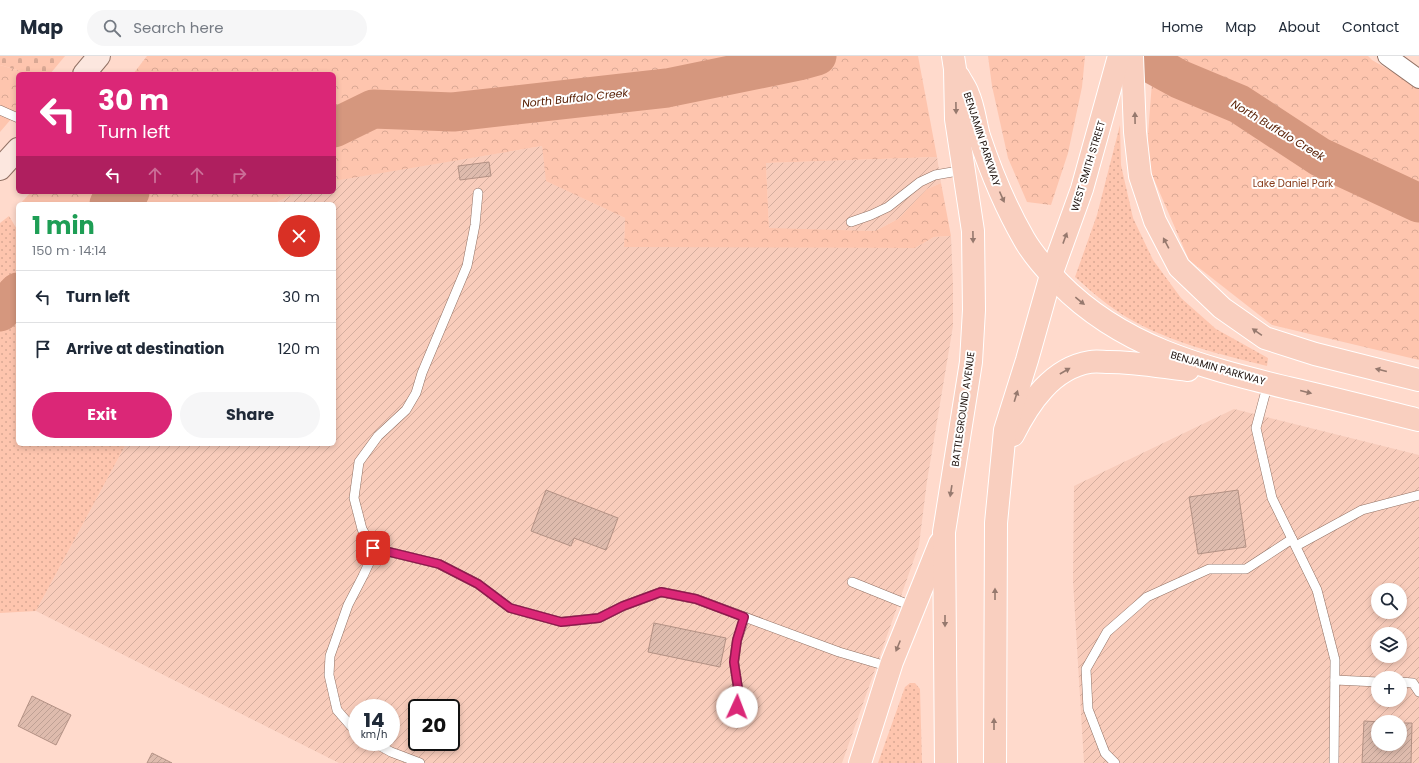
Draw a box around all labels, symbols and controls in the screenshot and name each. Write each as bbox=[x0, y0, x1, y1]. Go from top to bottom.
search box bbox=[87, 10, 367, 46]
text: Map bbox=[20, 14, 63, 41]
icon: search bbox=[101, 17, 123, 39]
text: Search here bbox=[133, 17, 224, 38]
text: Home bbox=[1161, 17, 1203, 37]
text: Map bbox=[1225, 17, 1256, 37]
text: About bbox=[1278, 17, 1320, 37]
text: Contact bbox=[1342, 17, 1399, 37]
text: 30 m bbox=[98, 81, 169, 120]
water label: North Buffalo Creek bbox=[521, 84, 630, 112]
icon: left bbox=[32, 88, 84, 140]
street label: BENJAMIN PARKWAY bbox=[960, 90, 1004, 188]
water label: North Buffalo Creek bbox=[1228, 96, 1329, 165]
one-way arrow bbox=[953, 102, 959, 115]
one-way arrow bbox=[1131, 112, 1138, 124]
street label: WEST SMITH STREET bbox=[1067, 118, 1109, 213]
text: Turn left bbox=[98, 119, 170, 144]
icon: left bbox=[102, 164, 124, 186]
icon: ahead bbox=[144, 164, 166, 186]
icon: ahead bbox=[186, 164, 208, 186]
icon: right bbox=[228, 164, 250, 186]
park label: Lake Daniel Park bbox=[1253, 176, 1334, 191]
one-way arrow bbox=[999, 192, 1005, 203]
text: 1 min bbox=[32, 209, 95, 242]
button: close bbox=[278, 215, 320, 257]
one-way arrow bbox=[970, 231, 976, 244]
one-way arrow bbox=[1062, 231, 1068, 243]
one-way arrow bbox=[1163, 237, 1169, 248]
text: 150 m · 14:14 bbox=[32, 241, 107, 260]
icon: left bbox=[32, 286, 54, 308]
text: Turn left bbox=[66, 286, 130, 307]
text: 30 m bbox=[282, 286, 320, 307]
one-way arrow bbox=[1074, 297, 1085, 306]
one-way arrow bbox=[1252, 328, 1263, 336]
icon: arrive bbox=[32, 338, 54, 360]
text: Arrive at destination bbox=[66, 338, 224, 359]
text: 120 m bbox=[278, 338, 320, 359]
street label: BENJAMIN PARKWAY bbox=[1169, 347, 1267, 389]
street label: BATTLEGROUND AVENUE bbox=[948, 351, 978, 467]
one-way arrow bbox=[1375, 367, 1387, 373]
one-way arrow bbox=[1059, 368, 1071, 375]
one-way arrow bbox=[1300, 389, 1312, 395]
one-way arrow bbox=[1013, 390, 1019, 402]
button: Exit bbox=[32, 392, 172, 438]
button: Share bbox=[180, 392, 320, 438]
one-way arrow bbox=[947, 485, 953, 497]
pin bbox=[356, 531, 390, 565]
icon: arrive bbox=[362, 537, 384, 559]
map controls bbox=[1371, 583, 1407, 751]
button: search bbox=[1371, 583, 1407, 619]
one-way arrow bbox=[992, 587, 998, 600]
one-way arrow bbox=[942, 615, 948, 628]
button: layers bbox=[1371, 627, 1407, 663]
one-way arrow bbox=[895, 641, 901, 653]
button: + bbox=[1371, 671, 1407, 707]
position arrow bbox=[716, 686, 758, 728]
speed limit sign: 20 bbox=[408, 699, 460, 751]
text: 14 bbox=[363, 706, 385, 734]
button: − bbox=[1371, 715, 1407, 751]
one-way arrow bbox=[991, 717, 997, 730]
text: km/h bbox=[361, 727, 387, 742]

